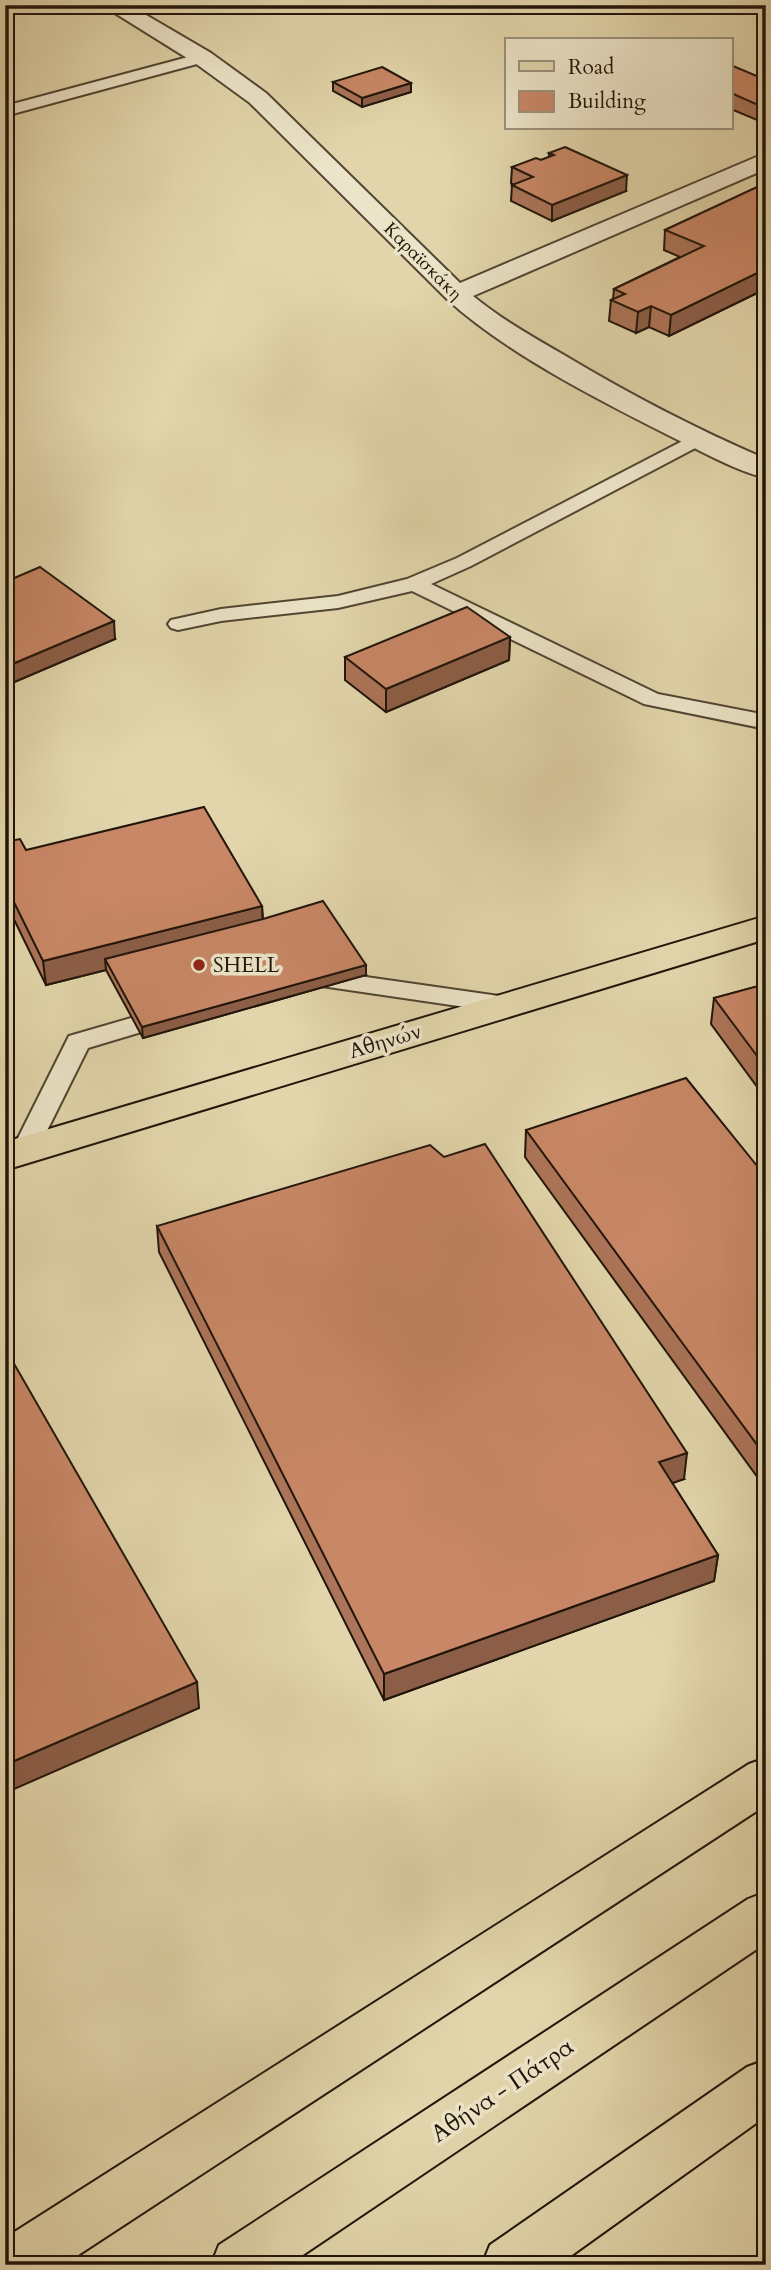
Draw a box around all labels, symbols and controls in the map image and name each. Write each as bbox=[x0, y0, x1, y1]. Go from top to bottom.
legend bbox=[505, 38, 732, 130]
text: Road bbox=[568, 53, 614, 82]
text: Building bbox=[568, 87, 646, 116]
street label: Καραϊσκάκη bbox=[378, 217, 467, 306]
place label: SHELL bbox=[213, 951, 280, 980]
marker: SHELL bbox=[191, 957, 207, 973]
street label: Αθηνών bbox=[345, 1017, 425, 1066]
street label: Αθήνα - Πάτρα bbox=[424, 2030, 581, 2150]

